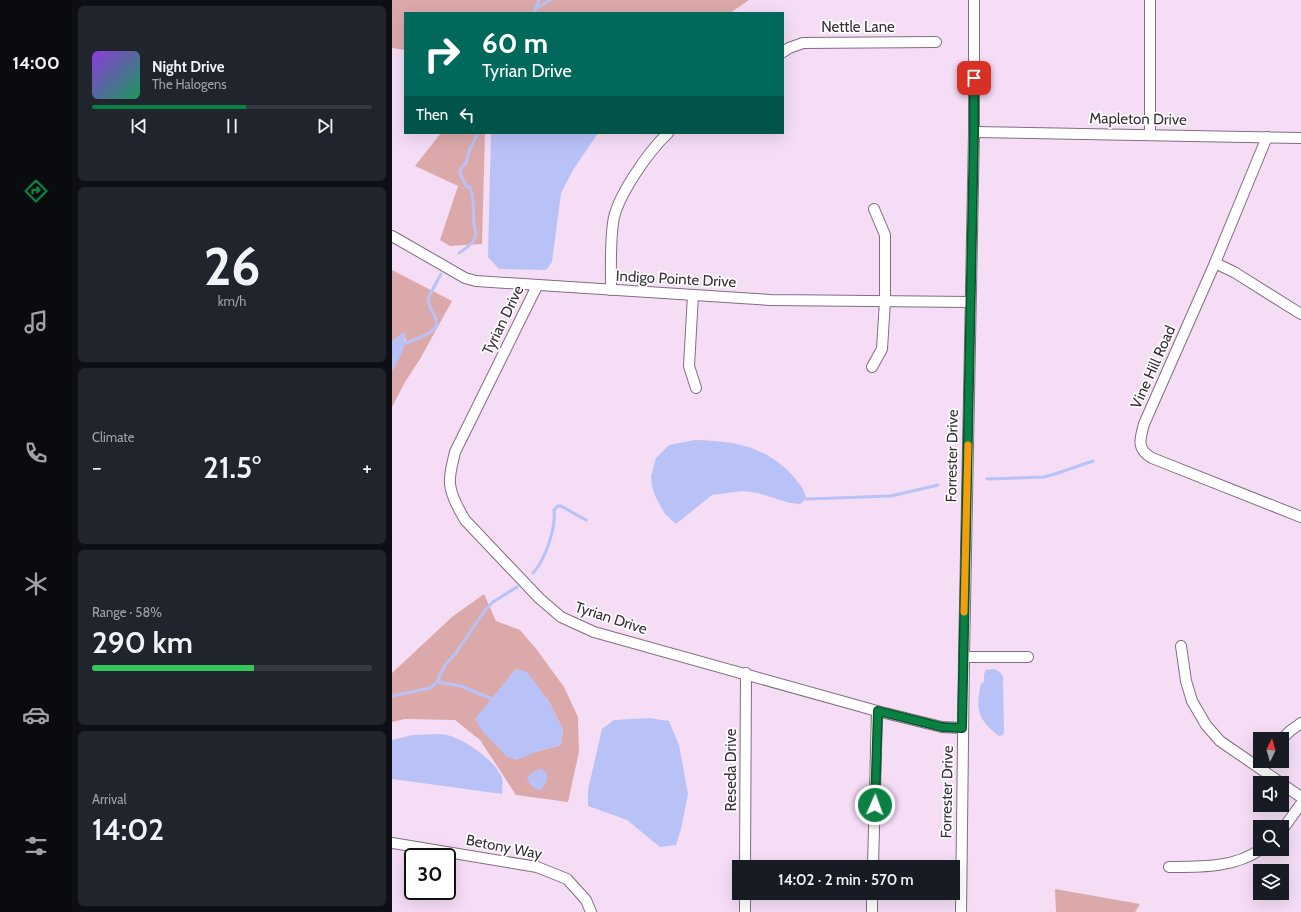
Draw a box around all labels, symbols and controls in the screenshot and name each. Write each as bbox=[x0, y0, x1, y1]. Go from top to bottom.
street label: Nettle Lane bbox=[821, 18, 895, 36]
text: 60 m bbox=[482, 26, 548, 60]
icon: right bbox=[416, 28, 468, 80]
text: 14:00 bbox=[12, 52, 60, 74]
text: Night Drive bbox=[152, 58, 225, 76]
text: Tyrian Drive bbox=[482, 60, 572, 82]
pin bbox=[957, 61, 991, 95]
icon: arrive bbox=[963, 67, 985, 89]
text: The Halogens bbox=[152, 76, 227, 92]
icon: left bbox=[456, 104, 478, 126]
text: Then bbox=[416, 106, 448, 124]
street label: Mapleton Drive bbox=[1089, 109, 1187, 129]
icon: previous bbox=[128, 115, 150, 137]
icon: pause bbox=[221, 115, 243, 137]
icon: next bbox=[314, 115, 336, 137]
icon: directions bbox=[22, 177, 50, 205]
text: 26 bbox=[204, 235, 260, 298]
street label: Indigo Pointe Drive bbox=[615, 267, 737, 291]
street label: Tyrian Drive bbox=[479, 282, 528, 358]
text: km/h bbox=[218, 293, 246, 309]
icon: music bbox=[22, 308, 50, 336]
street label: Vine Hill Road bbox=[1127, 323, 1179, 411]
street label: Forrester Drive bbox=[942, 409, 962, 503]
text: Climate bbox=[92, 429, 134, 445]
icon: phone bbox=[22, 439, 50, 467]
text: 21.5° bbox=[203, 449, 261, 486]
text: − bbox=[92, 454, 102, 481]
text: + bbox=[362, 454, 372, 481]
icon: climate bbox=[22, 570, 50, 598]
street label: Tyrian Drive bbox=[573, 598, 650, 638]
text: Range · 58% bbox=[92, 604, 162, 620]
text: 290 km bbox=[92, 624, 193, 661]
icon: car bbox=[22, 701, 50, 729]
street label: Reseda Drive bbox=[722, 728, 740, 811]
north arrow bbox=[1253, 732, 1289, 768]
map controls bbox=[1253, 732, 1289, 900]
street label: Forrester Drive bbox=[937, 745, 957, 839]
button: sound bbox=[1253, 776, 1289, 812]
position arrow bbox=[854, 784, 896, 826]
text: Arrival bbox=[92, 791, 127, 807]
text: 14:02 bbox=[92, 811, 164, 848]
button: search bbox=[1253, 820, 1289, 856]
street label: Betony Way bbox=[464, 831, 544, 863]
icon: filters bbox=[22, 832, 50, 860]
speed limit sign: 30 bbox=[404, 848, 456, 900]
button: layers bbox=[1253, 864, 1289, 900]
text: 14:02 · 2 min · 570 m bbox=[778, 871, 914, 889]

